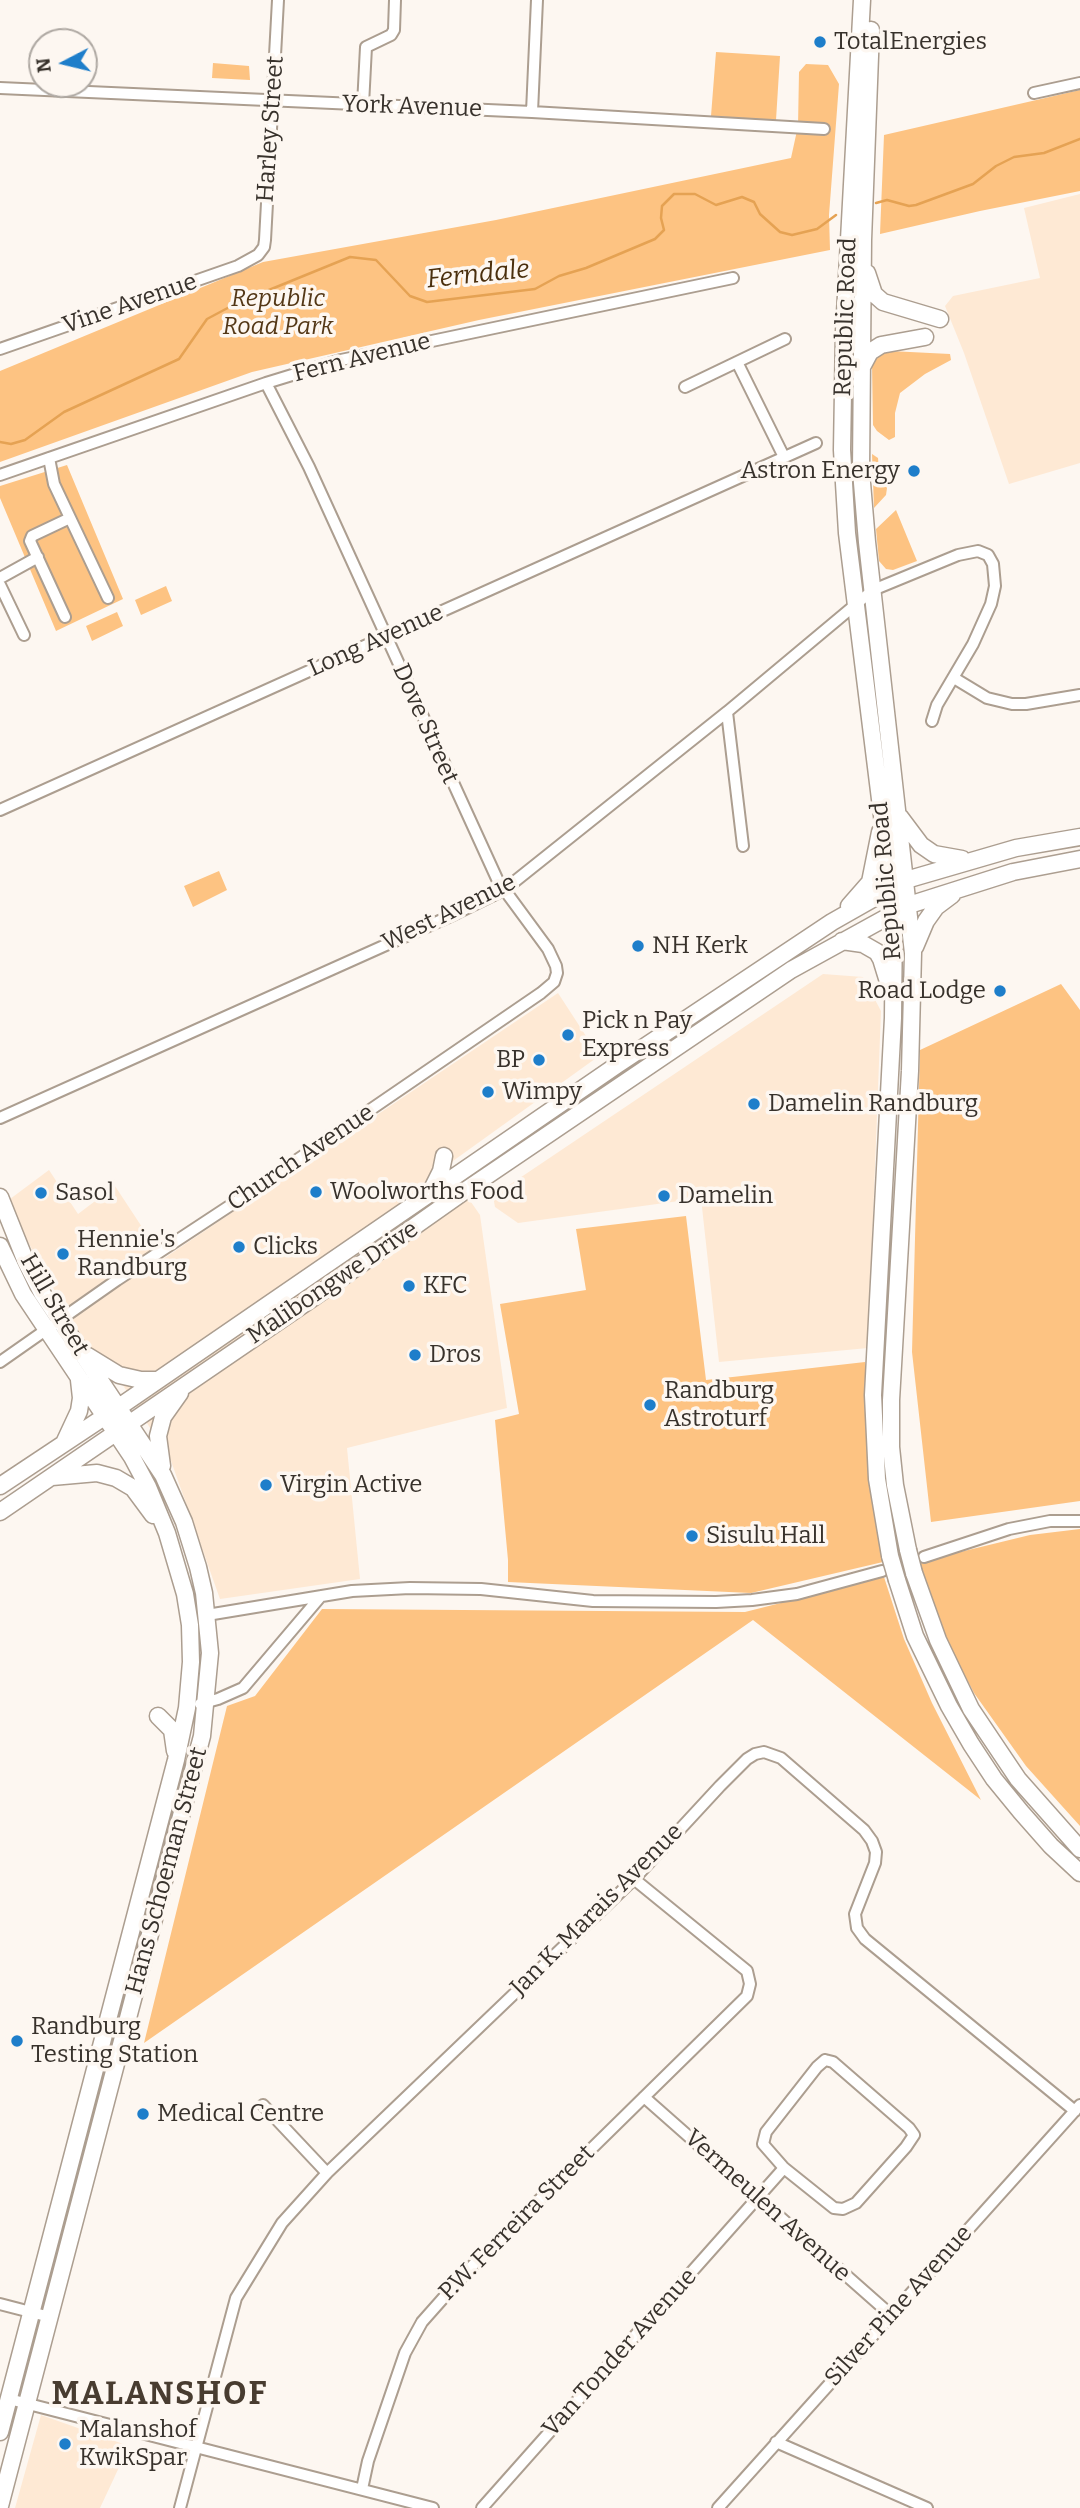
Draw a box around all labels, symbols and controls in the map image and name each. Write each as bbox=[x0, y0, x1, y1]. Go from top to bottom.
north arrow bbox=[28, 28, 98, 98]
place label: TotalEnergies bbox=[834, 28, 987, 56]
marker: TotalEnergies bbox=[812, 34, 828, 50]
street label: Harley Street bbox=[252, 55, 290, 203]
text: N bbox=[31, 57, 56, 74]
street label: York Avenue bbox=[341, 90, 483, 124]
street label: Republic Road bbox=[829, 237, 863, 397]
water label: Ferndale bbox=[425, 254, 531, 296]
street label: Vine Avenue bbox=[59, 268, 201, 340]
park label: Republic Road Park bbox=[222, 285, 334, 341]
street label: Fern Avenue bbox=[291, 327, 433, 389]
place label: Astron Energy bbox=[740, 457, 900, 485]
marker: Astron Energy bbox=[906, 463, 922, 479]
street label: Long Avenue bbox=[304, 598, 448, 684]
street label: Dove Street bbox=[386, 660, 464, 788]
street label: Republic Road bbox=[866, 801, 908, 961]
street label: West Avenue bbox=[377, 868, 521, 958]
place label: NH Kerk bbox=[652, 932, 748, 960]
marker: NH Kerk bbox=[630, 938, 646, 954]
place label: Road Lodge bbox=[858, 977, 986, 1005]
marker: Road Lodge bbox=[992, 983, 1008, 999]
place label: Pick n Pay Express bbox=[582, 1007, 692, 1063]
marker: Pick n Pay Express bbox=[560, 1027, 576, 1043]
place label: BP bbox=[496, 1046, 525, 1074]
marker: BP bbox=[531, 1052, 547, 1068]
place label: Wimpy bbox=[502, 1078, 582, 1106]
marker: Wimpy bbox=[480, 1084, 496, 1100]
place label: Damelin Randburg bbox=[768, 1090, 978, 1118]
marker: Damelin Randburg bbox=[746, 1096, 762, 1112]
street label: Church Avenue bbox=[222, 1098, 380, 1218]
place label: Woolworths Food bbox=[330, 1178, 524, 1206]
place label: Sasol bbox=[55, 1179, 114, 1207]
place label: Damelin bbox=[678, 1182, 773, 1210]
marker: Woolworths Food bbox=[308, 1184, 324, 1200]
marker: Sasol bbox=[33, 1185, 49, 1201]
marker: Damelin bbox=[656, 1188, 672, 1204]
street label: Malibongwe Drive bbox=[242, 1215, 424, 1351]
place label: Hennie's Randburg bbox=[77, 1226, 187, 1282]
place label: Clicks bbox=[253, 1233, 318, 1261]
marker: Clicks bbox=[231, 1239, 247, 1255]
marker: Hennie's Randburg bbox=[55, 1246, 71, 1262]
street label: Hill Street bbox=[13, 1249, 95, 1361]
place label: KFC bbox=[423, 1272, 468, 1300]
marker: KFC bbox=[401, 1278, 417, 1294]
place label: Dros bbox=[429, 1341, 481, 1369]
marker: Dros bbox=[407, 1347, 423, 1363]
place label: Randburg Astroturf bbox=[664, 1377, 774, 1433]
marker: Randburg Astroturf bbox=[642, 1397, 658, 1413]
place label: Virgin Active bbox=[280, 1471, 422, 1499]
marker: Virgin Active bbox=[258, 1477, 274, 1493]
place label: Sisulu Hall bbox=[706, 1522, 825, 1550]
marker: Sisulu Hall bbox=[684, 1528, 700, 1544]
street label: Hans Schoeman Street bbox=[120, 1744, 214, 1998]
street label: Jan K. Marais Avenue bbox=[505, 1818, 689, 2002]
place label: Randburg Testing Station bbox=[31, 2013, 198, 2069]
marker: Randburg Testing Station bbox=[9, 2033, 25, 2049]
place label: Medical Centre bbox=[157, 2100, 324, 2128]
marker: Medical Centre bbox=[135, 2106, 151, 2122]
street label: Vermeulen Avenue bbox=[678, 2124, 856, 2288]
street label: P.W. Ferreira Street bbox=[433, 2139, 601, 2307]
street label: Silver Pine Avenue bbox=[819, 2220, 979, 2392]
street label: Van Tonder Avenue bbox=[537, 2263, 703, 2443]
district label: MALANSHOF bbox=[53, 2376, 267, 2414]
place label: Malanshof KwikSpar bbox=[79, 2416, 197, 2472]
marker: Malanshof KwikSpar bbox=[57, 2436, 73, 2452]

